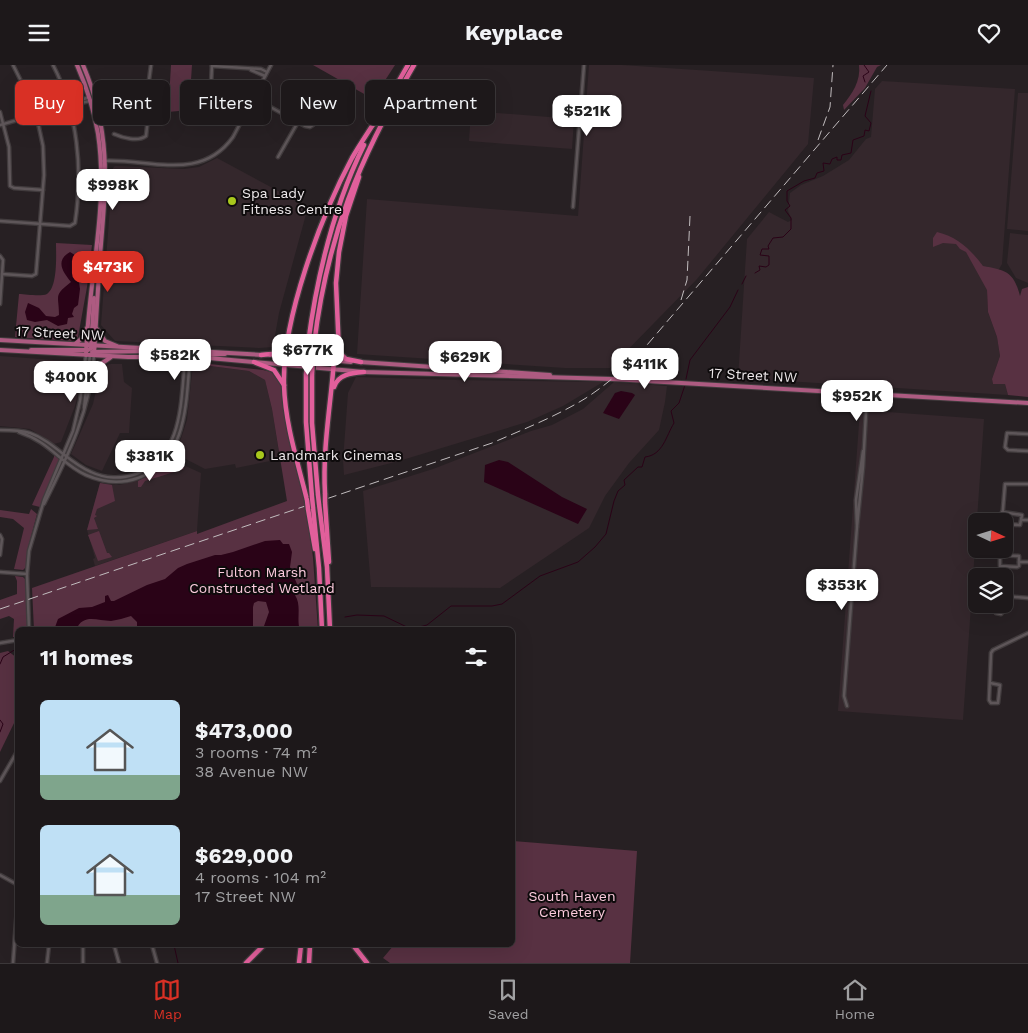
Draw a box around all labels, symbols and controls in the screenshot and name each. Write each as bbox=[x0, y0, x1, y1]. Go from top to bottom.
icon: menu bbox=[25, 19, 53, 47]
icon: heart bbox=[975, 19, 1003, 47]
text: Keyplace bbox=[465, 20, 563, 45]
chip: Buy bbox=[15, 80, 83, 125]
chip: Rent bbox=[93, 80, 170, 125]
chip: Filters bbox=[180, 80, 271, 125]
chip: New bbox=[281, 80, 355, 125]
chip: Apartment bbox=[365, 80, 495, 125]
pin: $521K bbox=[552, 95, 622, 137]
text: $521K bbox=[563, 101, 611, 120]
pin: $998K bbox=[78, 169, 148, 211]
text: $998K bbox=[87, 175, 139, 194]
place label: Spa Lady Fitness Centre bbox=[242, 185, 342, 217]
marker: Spa Lady Fitness Centre bbox=[226, 195, 238, 207]
pin: $473K bbox=[73, 251, 143, 293]
text: $473K bbox=[83, 257, 133, 276]
street label: 17 Street NW bbox=[15, 323, 105, 343]
pin: $677K bbox=[273, 333, 343, 376]
pin: $582K bbox=[140, 339, 210, 381]
text: $677K bbox=[283, 340, 333, 359]
pin: $629K bbox=[430, 341, 500, 383]
text: $582K bbox=[150, 345, 200, 364]
text: $629K bbox=[440, 347, 490, 366]
pin: $411K bbox=[610, 347, 680, 390]
text: $411K bbox=[622, 354, 668, 373]
pin: $400K bbox=[36, 361, 106, 403]
street label: 17 Street NW bbox=[708, 365, 798, 385]
text: $400K bbox=[45, 367, 97, 386]
pin: $952K bbox=[822, 379, 892, 422]
text: $952K bbox=[832, 386, 882, 405]
pin: $381K bbox=[115, 439, 185, 482]
text: $381K bbox=[126, 446, 174, 465]
place label: Landmark Cinemas bbox=[270, 447, 402, 463]
marker: Landmark Cinemas bbox=[254, 449, 266, 461]
north arrow bbox=[968, 513, 1012, 557]
map controls bbox=[968, 513, 1013, 613]
park label: Fulton Marsh Constructed Wetland bbox=[189, 564, 335, 596]
button: layers bbox=[968, 568, 1013, 613]
pin: $353K bbox=[807, 569, 877, 611]
text: $353K bbox=[817, 575, 867, 594]
icon: filters bbox=[462, 643, 490, 671]
text: 11 homes bbox=[40, 645, 133, 670]
text: $473,000 bbox=[195, 718, 293, 743]
icon: home bbox=[80, 720, 140, 780]
text: 3 rooms · 74 m² bbox=[195, 743, 317, 762]
text: 38 Avenue NW bbox=[195, 762, 308, 781]
text: $629,000 bbox=[195, 843, 293, 868]
icon: home bbox=[80, 845, 140, 905]
text: 4 rooms · 104 m² bbox=[195, 868, 326, 887]
text: 17 Street NW bbox=[195, 887, 296, 906]
park label: South Haven Cemetery bbox=[528, 888, 616, 920]
tab: Map bbox=[153, 976, 182, 1022]
tab: Saved bbox=[488, 976, 529, 1022]
tab: Home bbox=[835, 976, 875, 1022]

